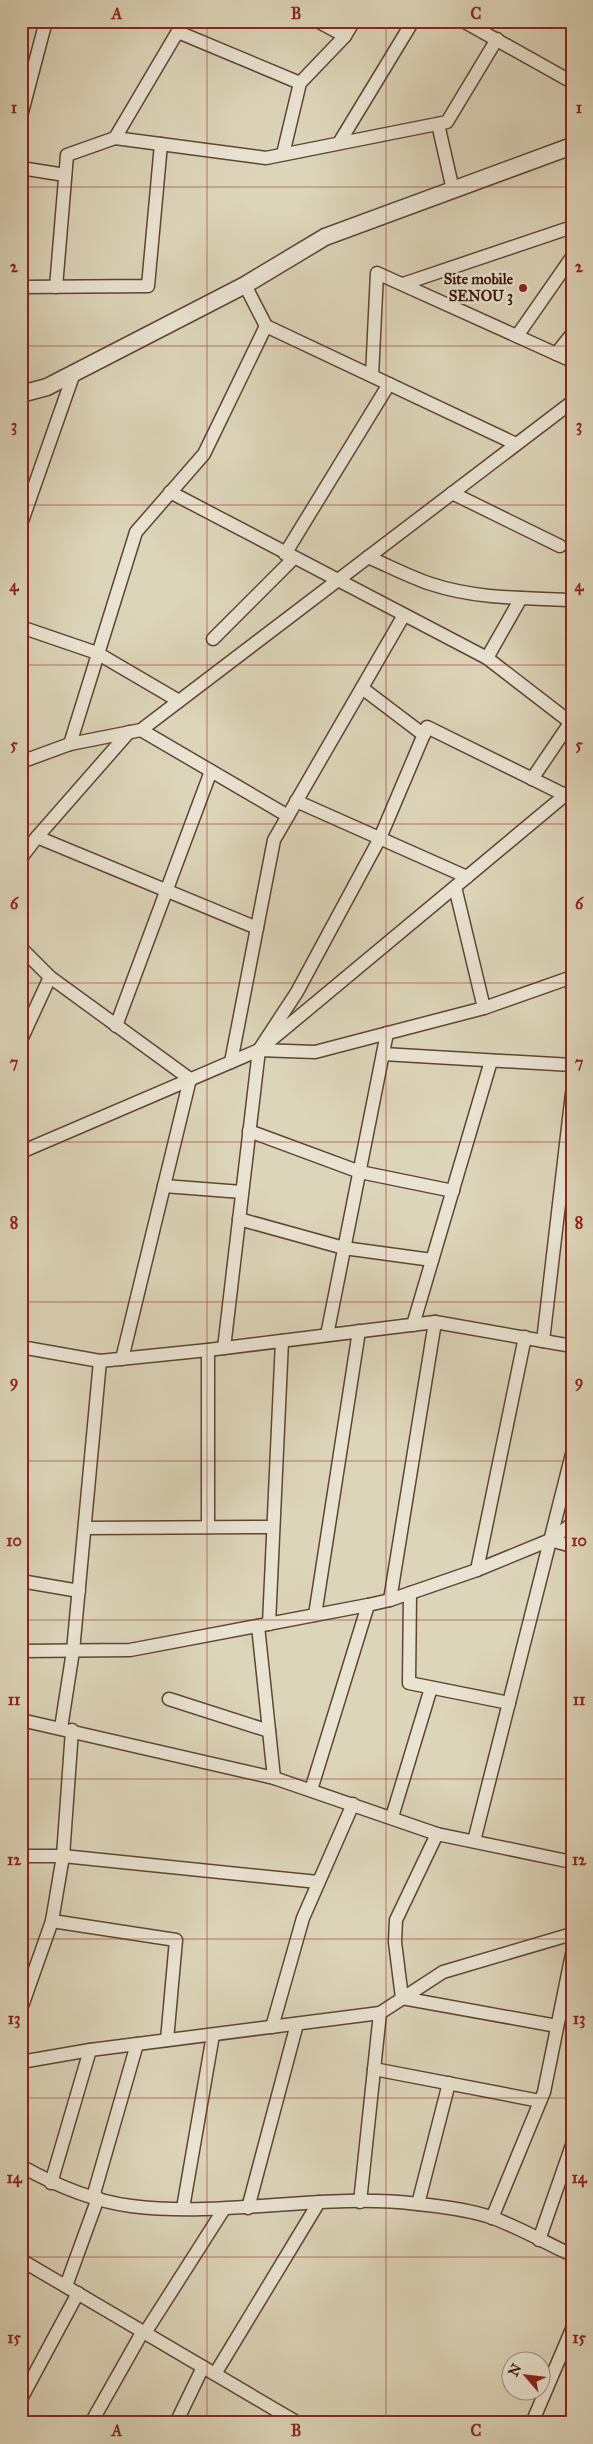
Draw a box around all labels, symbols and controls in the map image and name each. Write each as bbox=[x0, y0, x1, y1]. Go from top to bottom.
text: A bbox=[111, 4, 123, 23]
text: B bbox=[291, 4, 301, 23]
text: C bbox=[471, 4, 482, 23]
text: 1 bbox=[11, 98, 18, 117]
text: 1 bbox=[576, 98, 583, 117]
text: 2 bbox=[10, 257, 19, 276]
text: 2 bbox=[575, 257, 584, 276]
place label: Site mobile SENOU 3 bbox=[444, 270, 514, 306]
marker: Site mobile SENOU 3 bbox=[517, 282, 529, 294]
text: 3 bbox=[11, 416, 17, 436]
text: 3 bbox=[576, 416, 582, 436]
text: 4 bbox=[10, 576, 20, 596]
text: 4 bbox=[575, 576, 585, 596]
text: 5 bbox=[10, 735, 18, 754]
text: 5 bbox=[575, 735, 583, 754]
text: 6 bbox=[10, 894, 19, 913]
text: 6 bbox=[575, 894, 584, 913]
text: 7 bbox=[10, 1053, 19, 1072]
text: 7 bbox=[575, 1053, 584, 1072]
text: 8 bbox=[10, 1213, 18, 1232]
text: 8 bbox=[575, 1213, 583, 1232]
text: 9 bbox=[10, 1372, 18, 1392]
text: 9 bbox=[575, 1372, 583, 1392]
text: 10 bbox=[6, 1531, 22, 1550]
text: 10 bbox=[571, 1531, 587, 1550]
text: 11 bbox=[8, 1690, 21, 1709]
text: 11 bbox=[573, 1690, 586, 1709]
text: 12 bbox=[7, 1850, 22, 1869]
text: 12 bbox=[572, 1850, 587, 1869]
text: 13 bbox=[8, 2009, 20, 2029]
text: 13 bbox=[573, 2009, 585, 2029]
text: 14 bbox=[6, 2168, 23, 2188]
text: 14 bbox=[571, 2168, 588, 2188]
text: 15 bbox=[7, 2328, 21, 2347]
text: 15 bbox=[572, 2328, 586, 2347]
north arrow bbox=[500, 2352, 550, 2402]
text: N bbox=[505, 2361, 525, 2379]
text: A bbox=[111, 2421, 123, 2440]
text: B bbox=[291, 2421, 301, 2440]
text: C bbox=[471, 2421, 482, 2440]

